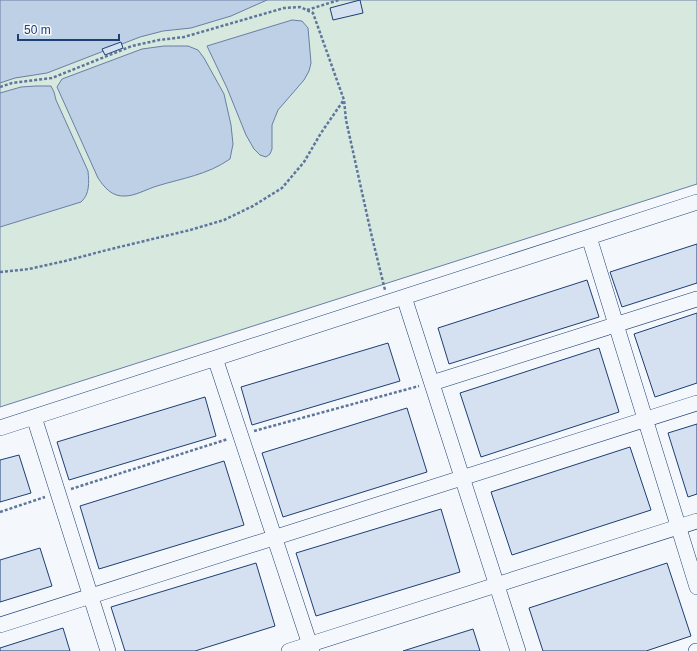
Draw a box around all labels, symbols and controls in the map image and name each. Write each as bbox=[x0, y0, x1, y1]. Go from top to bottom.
scale bar bbox=[18, 16, 119, 42]
text: 50 m bbox=[24, 23, 51, 37]

